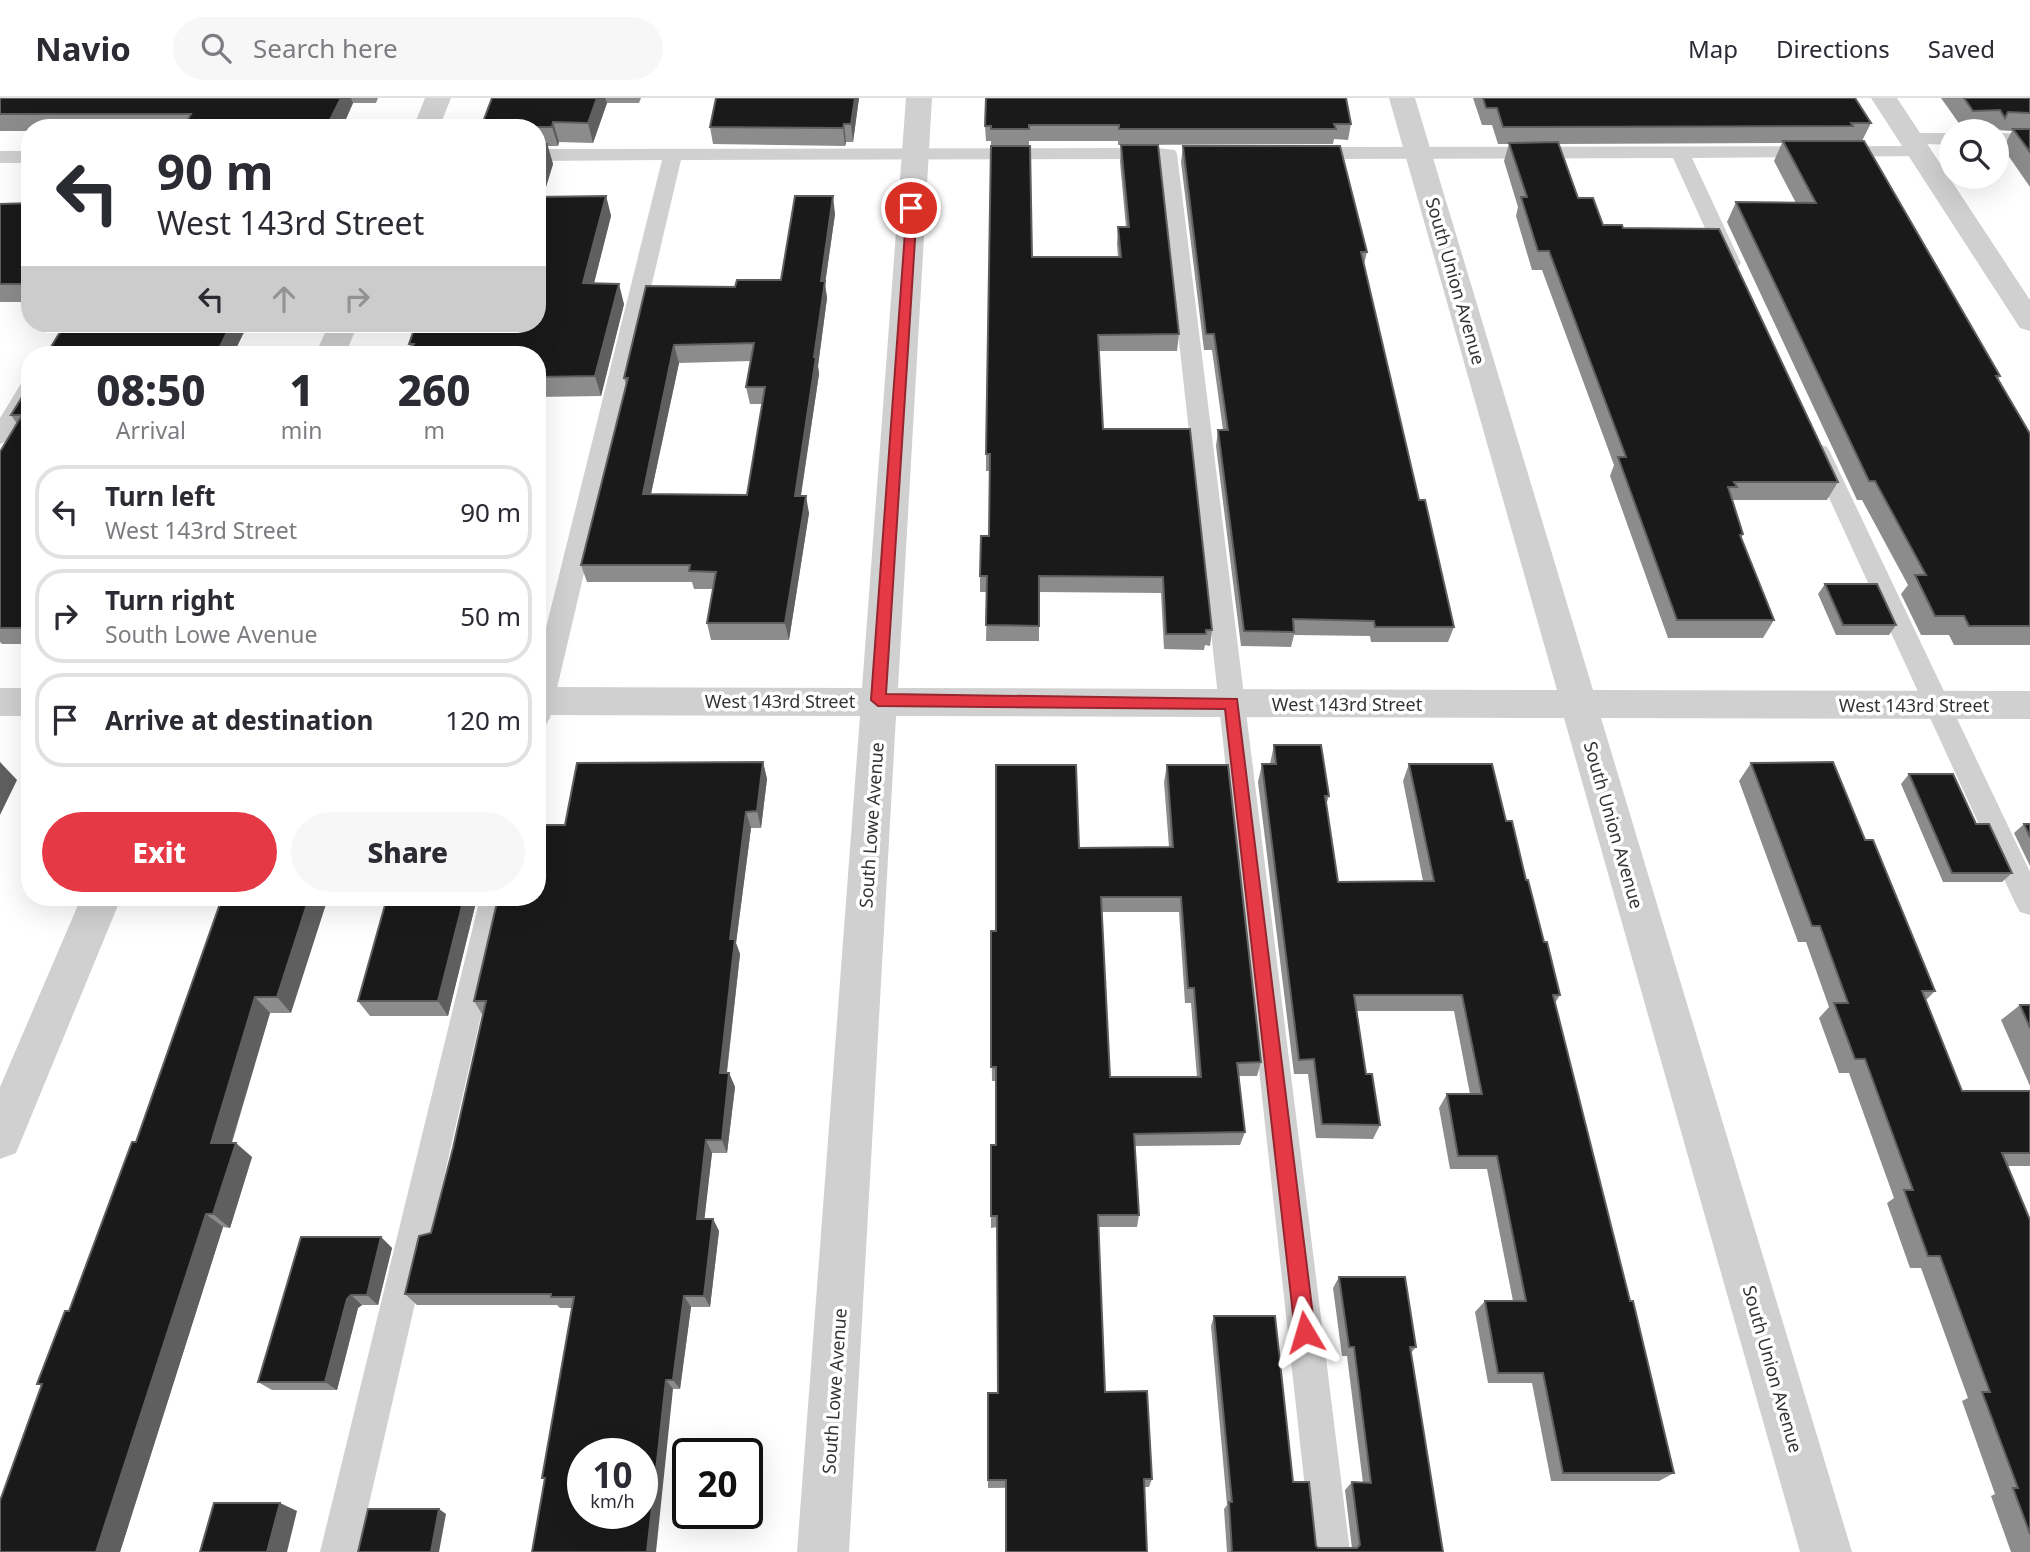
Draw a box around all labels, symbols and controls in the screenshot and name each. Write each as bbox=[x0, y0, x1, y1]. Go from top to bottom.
search box bbox=[173, 17, 663, 80]
text: Navio bbox=[35, 26, 131, 71]
icon: search bbox=[197, 29, 235, 67]
text: Search here bbox=[253, 30, 398, 66]
text: Map bbox=[1688, 32, 1738, 65]
text: Directions bbox=[1776, 32, 1890, 65]
text: Saved bbox=[1928, 32, 1995, 65]
map controls bbox=[1939, 119, 2009, 189]
button: search bbox=[1939, 119, 2009, 189]
text: 90 m bbox=[157, 138, 274, 204]
icon: left bbox=[42, 147, 133, 238]
pin bbox=[881, 178, 941, 238]
icon: arrive bbox=[892, 189, 930, 227]
street label: South Union Avenue bbox=[1421, 195, 1491, 367]
text: West 143rd Street bbox=[157, 201, 424, 244]
icon: left bbox=[192, 280, 230, 318]
icon: ahead bbox=[265, 280, 303, 318]
icon: right bbox=[338, 280, 376, 318]
text: 08:50 bbox=[96, 361, 205, 418]
text: 1 bbox=[289, 361, 314, 418]
text: 260 bbox=[398, 361, 471, 418]
text: Arrival bbox=[116, 414, 186, 446]
text: min bbox=[281, 414, 322, 446]
text: m bbox=[423, 414, 445, 446]
text: Turn left bbox=[105, 478, 216, 514]
icon: left bbox=[46, 493, 84, 531]
text: 90 m bbox=[460, 494, 521, 530]
text: West 143rd Street bbox=[105, 514, 297, 546]
text: Turn right bbox=[105, 582, 235, 618]
icon: right bbox=[46, 597, 84, 635]
text: 50 m bbox=[460, 598, 521, 634]
text: South Lowe Avenue bbox=[105, 618, 318, 650]
street label: West 143rd Street bbox=[705, 689, 856, 713]
street label: West 143rd Street bbox=[1272, 692, 1423, 716]
street label: West 143rd Street bbox=[1839, 693, 1990, 717]
icon: arrive bbox=[46, 701, 84, 739]
text: Arrive at destination bbox=[105, 702, 374, 738]
text: 120 m bbox=[445, 702, 521, 738]
street label: South Union Avenue bbox=[1579, 739, 1649, 911]
street label: South Lowe Avenue bbox=[853, 741, 889, 909]
button: Exit bbox=[42, 812, 277, 892]
button: Share bbox=[291, 812, 525, 892]
street label: South Union Avenue bbox=[1738, 1283, 1808, 1455]
position arrow bbox=[1268, 1295, 1342, 1369]
street label: South Lowe Avenue bbox=[816, 1307, 852, 1475]
speed limit sign: 20 bbox=[672, 1438, 763, 1529]
text: 10 bbox=[592, 1451, 633, 1498]
text: km/h bbox=[590, 1489, 635, 1513]

